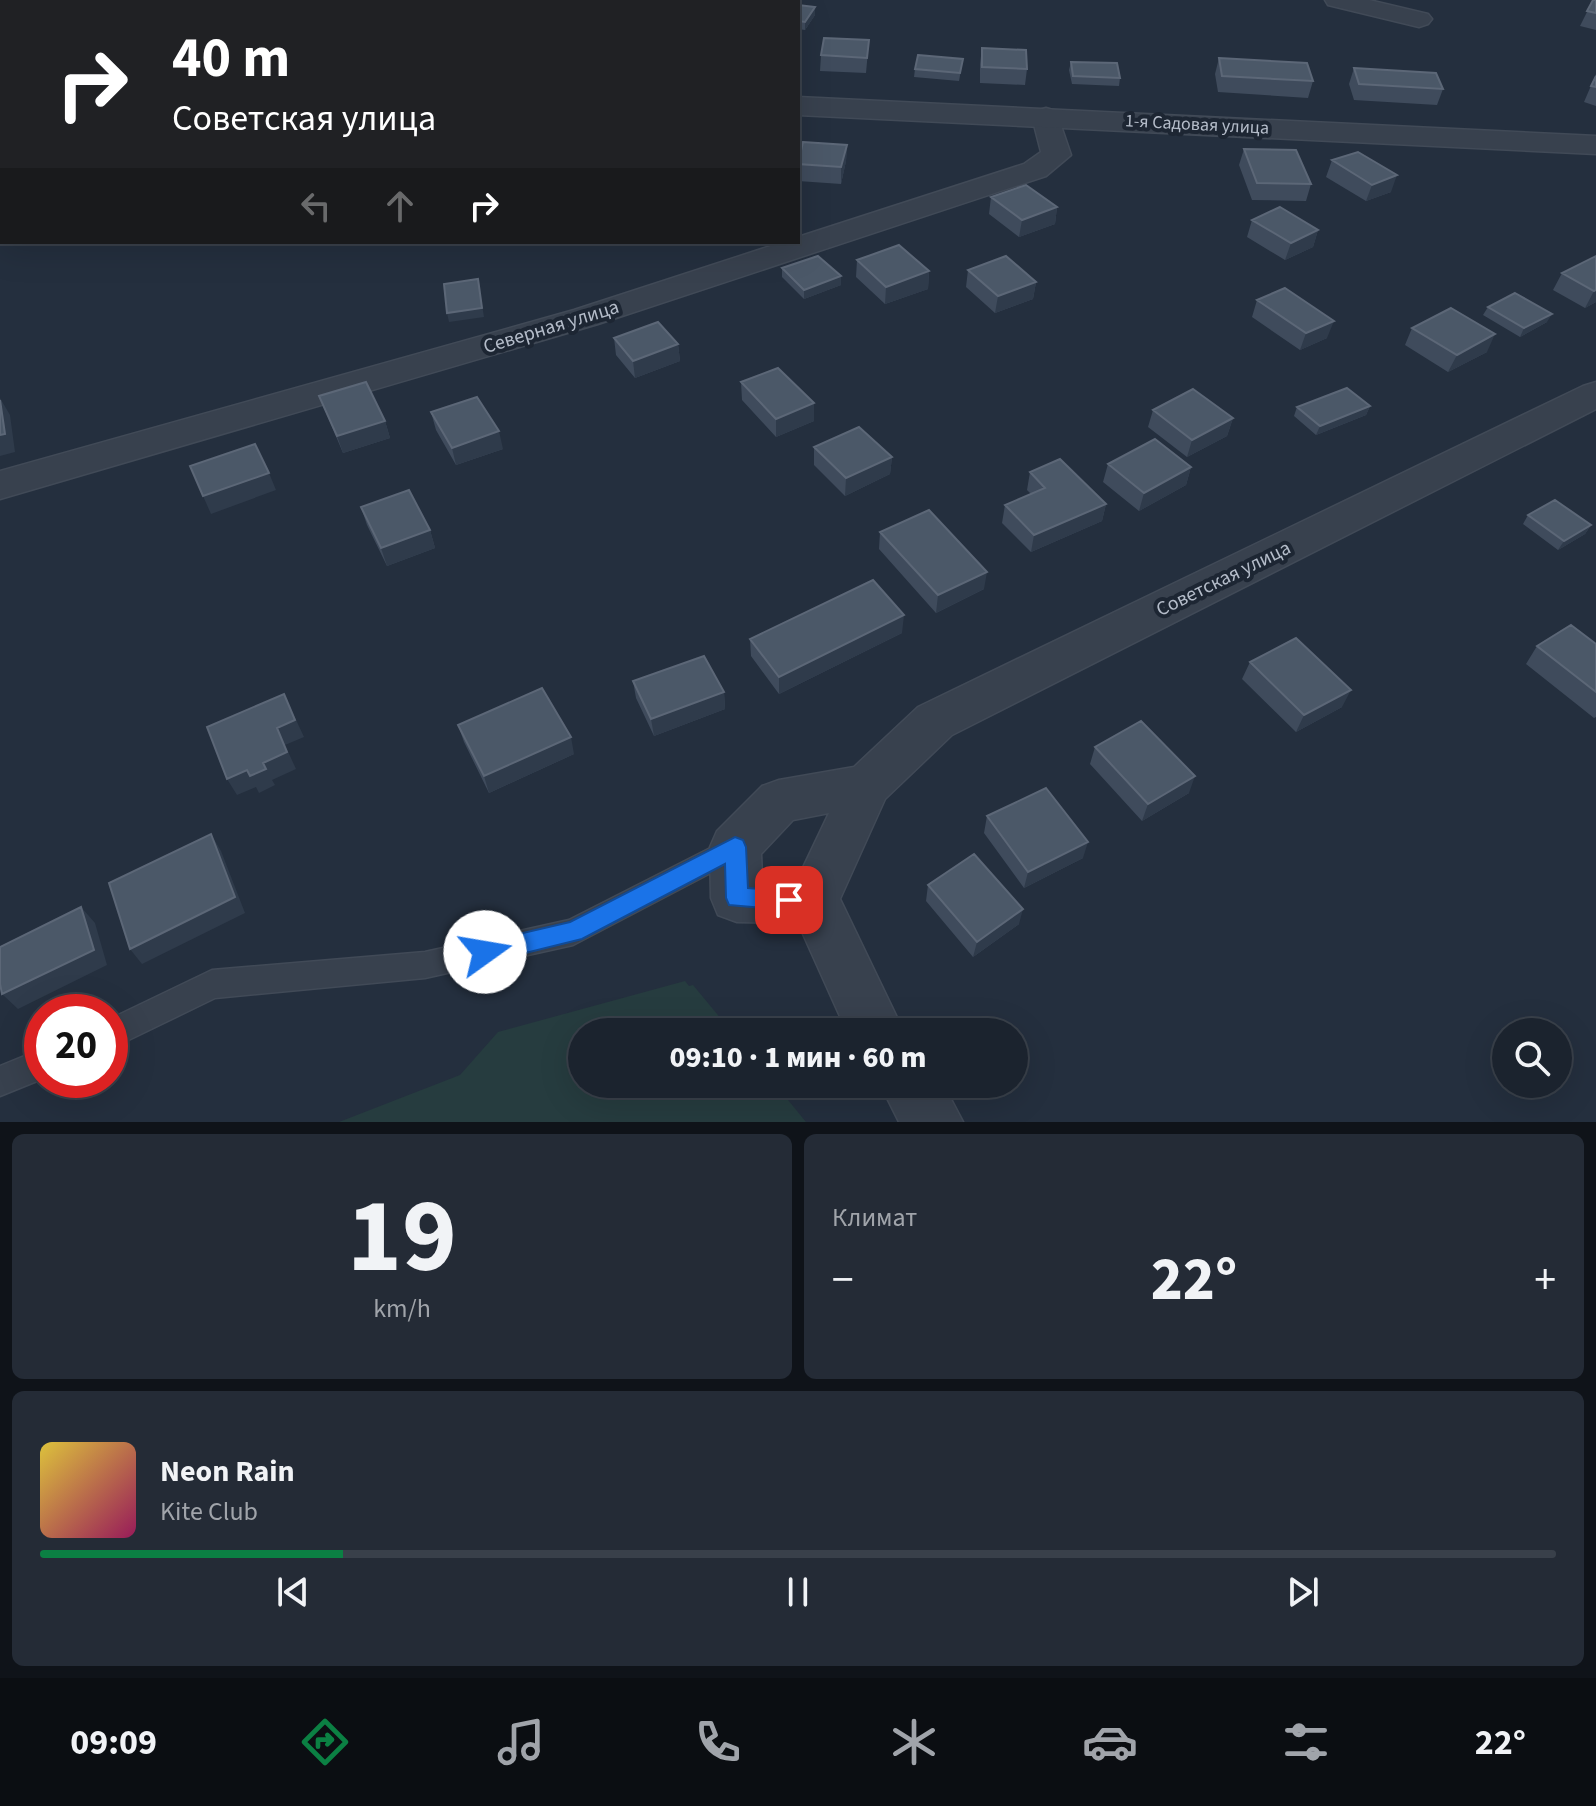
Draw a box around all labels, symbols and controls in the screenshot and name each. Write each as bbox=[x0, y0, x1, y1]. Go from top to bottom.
text: 40 m bbox=[172, 19, 290, 98]
icon: right bbox=[40, 32, 144, 136]
text: Советская улица bbox=[172, 93, 436, 144]
street label: 1-я Садовая улица bbox=[1124, 108, 1270, 141]
icon: left bbox=[294, 184, 338, 228]
icon: ahead bbox=[378, 184, 422, 228]
icon: right bbox=[462, 184, 506, 228]
street label: Северная улица bbox=[480, 293, 623, 361]
street label: Советская улица bbox=[1151, 534, 1296, 624]
pin bbox=[755, 866, 823, 934]
icon: arrive bbox=[767, 878, 811, 922]
position arrow bbox=[443, 910, 527, 994]
speed limit sign: 20 bbox=[24, 994, 128, 1098]
map controls bbox=[1492, 1018, 1572, 1098]
button: search bbox=[1492, 1018, 1572, 1098]
text: 09:10 · 1 мин · 60 m bbox=[669, 1036, 927, 1079]
text: 19 bbox=[347, 1164, 457, 1312]
text: Климат bbox=[832, 1199, 917, 1236]
text: 22° bbox=[1151, 1238, 1237, 1323]
text: − bbox=[832, 1249, 854, 1312]
text: + bbox=[1534, 1249, 1556, 1312]
text: km/h bbox=[373, 1290, 431, 1327]
text: Neon Rain bbox=[160, 1450, 295, 1493]
text: Kite Club bbox=[160, 1493, 258, 1530]
icon: previous bbox=[271, 1570, 315, 1614]
icon: pause bbox=[776, 1570, 820, 1614]
icon: next bbox=[1281, 1570, 1325, 1614]
icon: directions bbox=[297, 1714, 353, 1770]
icon: music bbox=[493, 1714, 549, 1770]
icon: phone bbox=[690, 1714, 746, 1770]
icon: climate bbox=[886, 1714, 942, 1770]
icon: car bbox=[1082, 1714, 1138, 1770]
icon: filters bbox=[1278, 1714, 1334, 1770]
text: 09:09 bbox=[70, 1717, 157, 1768]
text: 22° bbox=[1475, 1717, 1526, 1768]

